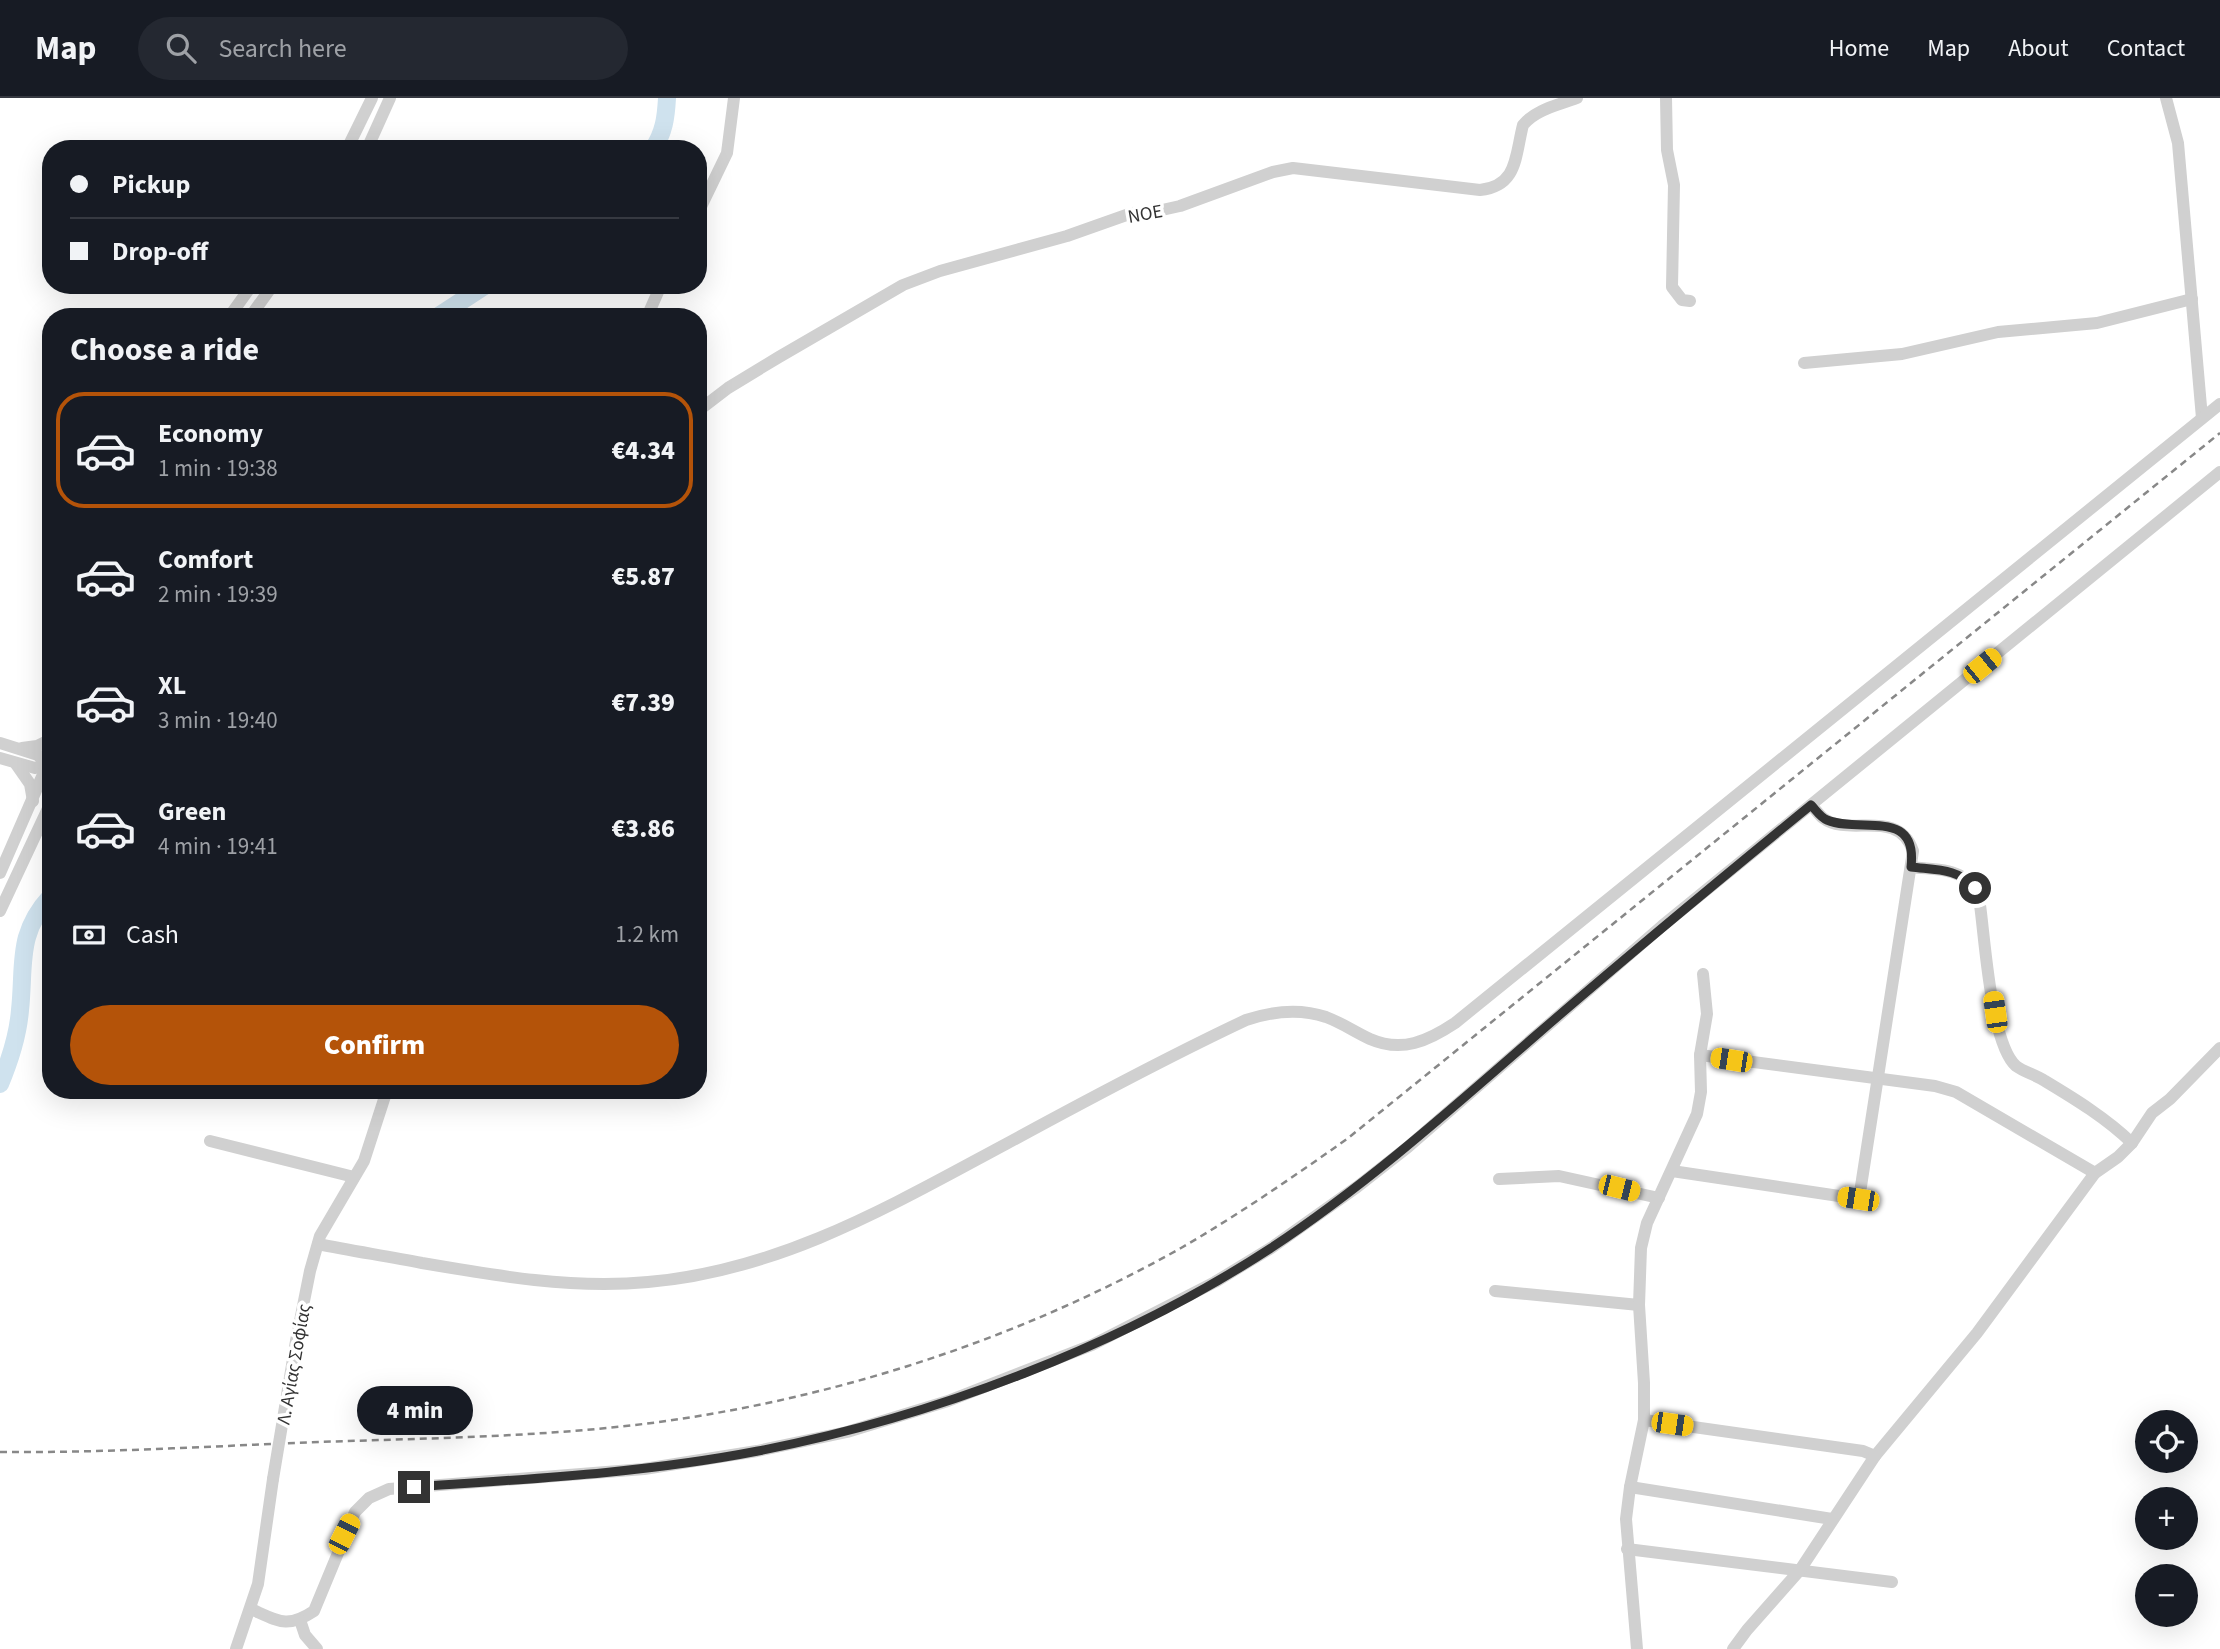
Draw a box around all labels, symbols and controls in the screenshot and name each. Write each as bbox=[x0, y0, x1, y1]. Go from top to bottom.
search box bbox=[138, 17, 628, 80]
text: Map bbox=[35, 25, 96, 72]
icon: search bbox=[162, 29, 200, 67]
text: Search here bbox=[218, 30, 347, 67]
text: Home bbox=[1829, 31, 1889, 66]
text: Map bbox=[1927, 31, 1970, 66]
text: About bbox=[2008, 31, 2069, 66]
text: Contact bbox=[2107, 31, 2185, 66]
text: Pickup bbox=[112, 166, 190, 203]
street label: NOE bbox=[1126, 198, 1165, 231]
text: Drop-off bbox=[112, 233, 208, 270]
text: Choose a ride bbox=[70, 327, 259, 373]
text: Economy bbox=[158, 415, 263, 452]
icon: car bbox=[74, 419, 137, 482]
text: €4.34 bbox=[611, 432, 675, 469]
text: 1 min · 19:38 bbox=[158, 452, 278, 485]
text: Comfort bbox=[158, 541, 253, 578]
icon: car bbox=[74, 545, 137, 608]
text: €5.87 bbox=[611, 558, 675, 595]
text: 2 min · 19:39 bbox=[158, 578, 278, 611]
car bbox=[1960, 645, 2005, 687]
text: XL bbox=[158, 667, 186, 704]
icon: car bbox=[74, 671, 137, 734]
text: €7.39 bbox=[611, 684, 675, 721]
text: 3 min · 19:40 bbox=[158, 704, 278, 737]
text: Green bbox=[158, 793, 226, 830]
icon: car bbox=[74, 797, 137, 860]
text: €3.86 bbox=[611, 810, 675, 847]
text: 4 min · 19:41 bbox=[158, 830, 278, 863]
route start bbox=[1959, 872, 1991, 904]
icon: cash bbox=[70, 916, 108, 954]
text: Cash bbox=[126, 916, 179, 953]
text: 1.2 km bbox=[615, 918, 679, 951]
car bbox=[1982, 990, 2009, 1034]
button: Confirm bbox=[70, 1005, 679, 1085]
car bbox=[1709, 1046, 1754, 1074]
car bbox=[1597, 1173, 1642, 1203]
car bbox=[1836, 1185, 1881, 1213]
street label: Λ. Αγίας Σοφίας bbox=[271, 1302, 318, 1427]
callout: 4 min bbox=[356, 1386, 472, 1434]
text: 4 min bbox=[387, 1394, 443, 1427]
map controls bbox=[2135, 1410, 2198, 1627]
button: locate bbox=[2135, 1410, 2198, 1473]
car bbox=[1650, 1411, 1695, 1437]
route end bbox=[398, 1471, 430, 1503]
button: + bbox=[2135, 1487, 2198, 1550]
car bbox=[326, 1511, 363, 1557]
button: − bbox=[2135, 1564, 2198, 1627]

